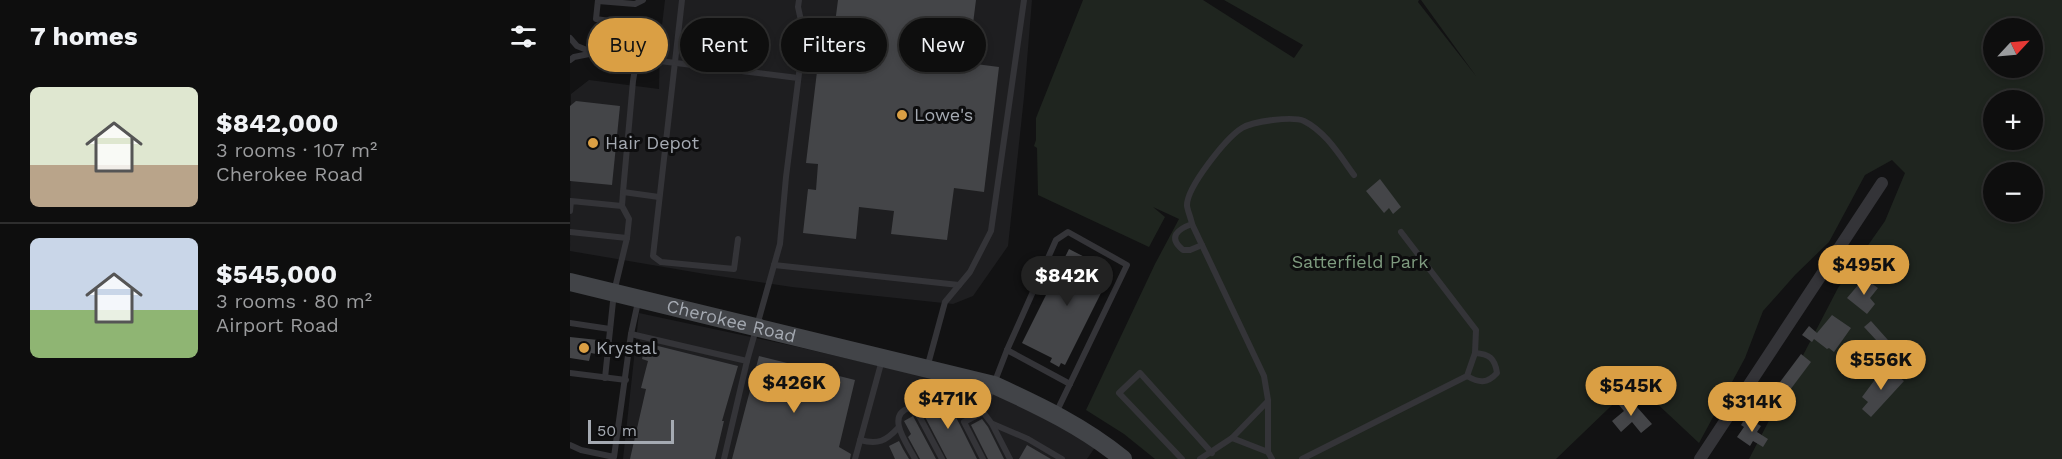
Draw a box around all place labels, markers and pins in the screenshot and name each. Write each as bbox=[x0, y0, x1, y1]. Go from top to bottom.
place label: Lowe's bbox=[914, 104, 973, 125]
marker: Lowe's bbox=[895, 108, 909, 122]
place label: Hair Depot bbox=[605, 132, 699, 153]
marker: Hair Depot bbox=[586, 136, 600, 150]
pin: $495K bbox=[1822, 245, 1906, 296]
pin: $842K bbox=[1025, 256, 1109, 307]
place label: Krystal bbox=[596, 337, 657, 358]
pin: $556K bbox=[1839, 340, 1923, 391]
marker: Krystal bbox=[577, 341, 591, 355]
pin: $426K bbox=[752, 363, 836, 414]
pin: $545K bbox=[1589, 366, 1673, 417]
pin: $471K bbox=[906, 379, 990, 430]
pin: $314K bbox=[1710, 382, 1794, 433]

